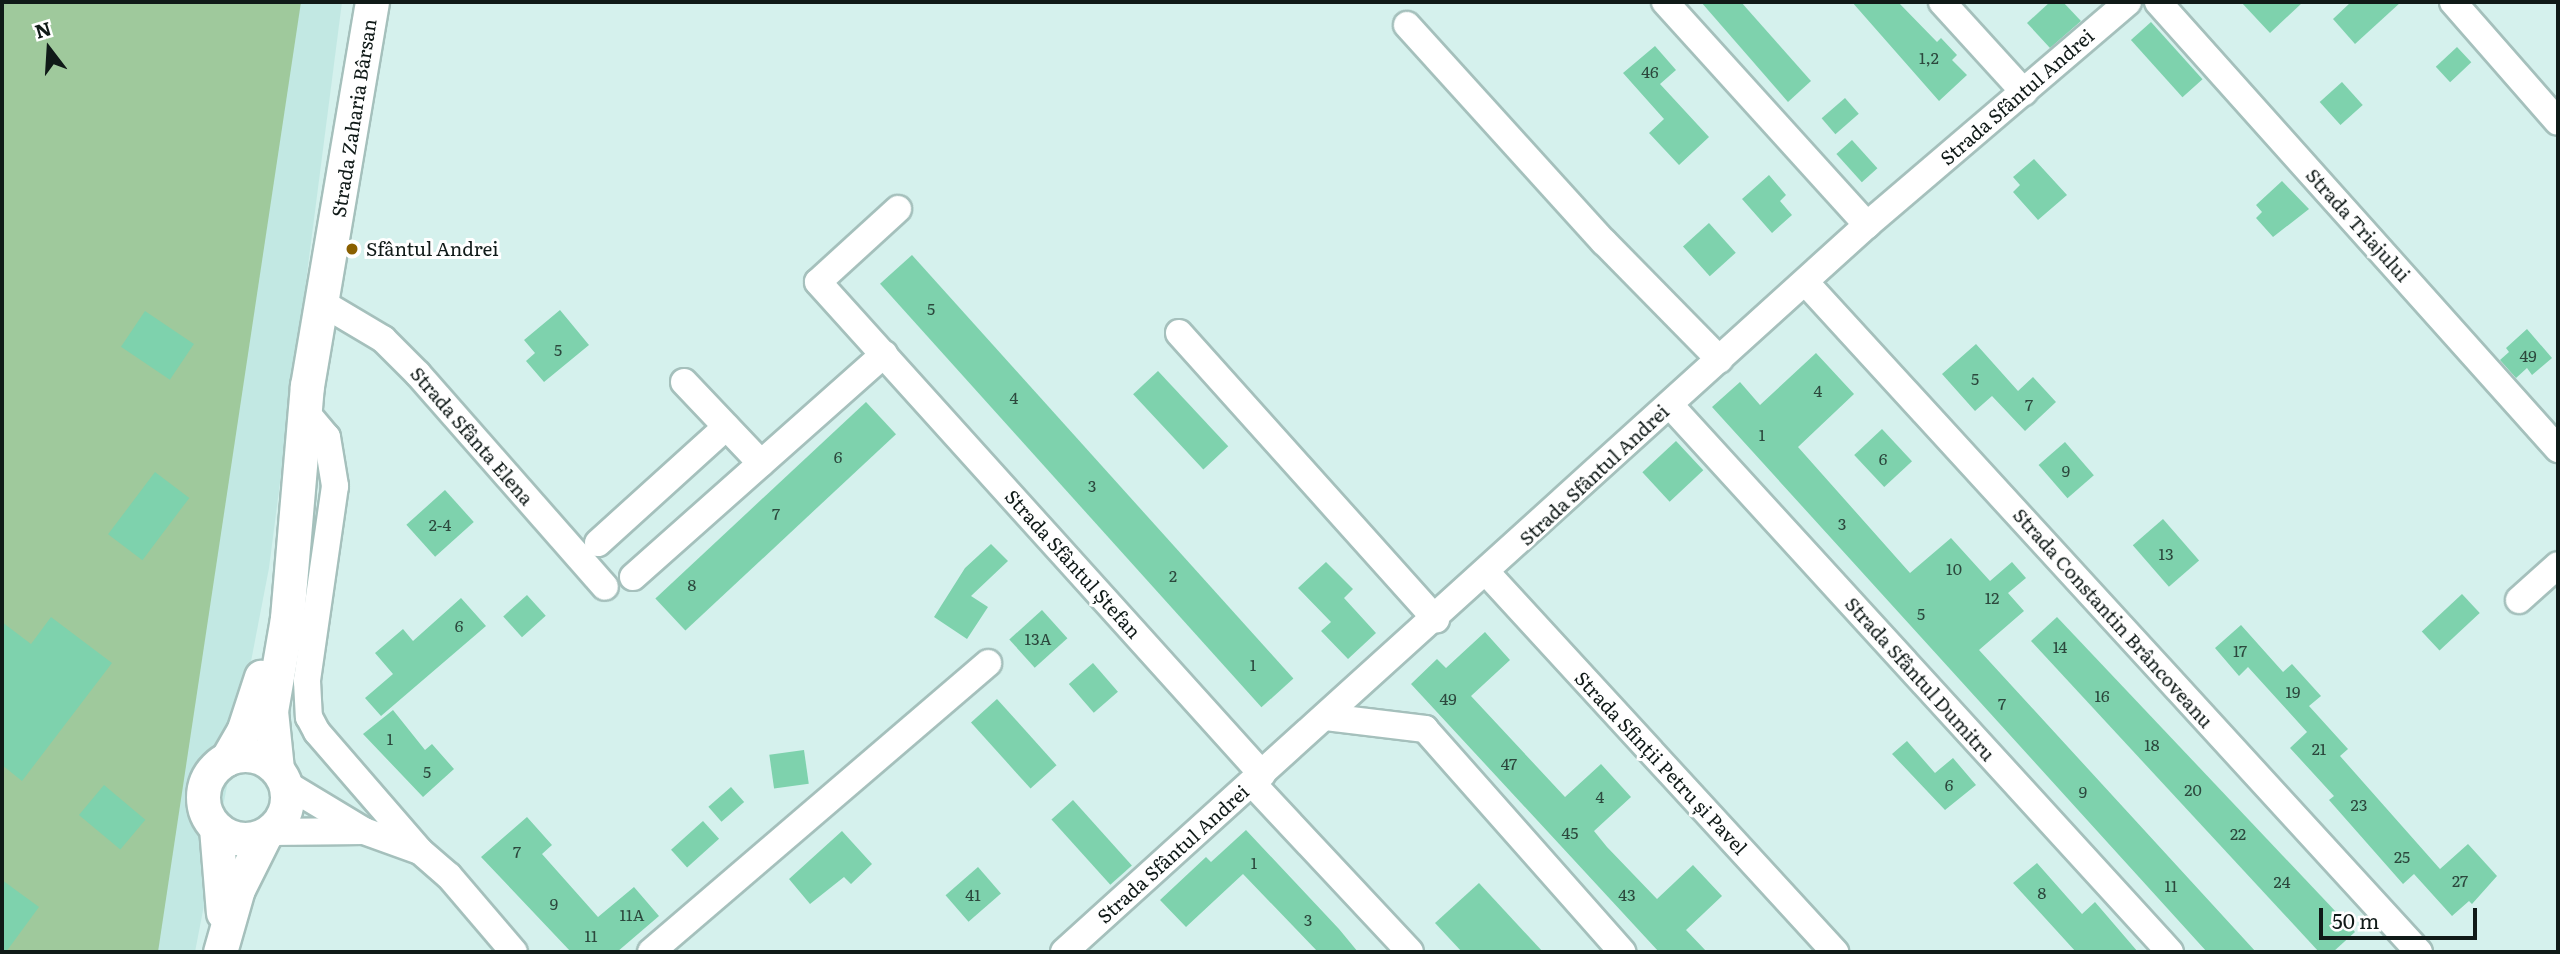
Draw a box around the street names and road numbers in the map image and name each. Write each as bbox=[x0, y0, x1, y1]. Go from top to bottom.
street label: Strada Zaharia Bârsan bbox=[327, 17, 381, 219]
street label: Strada Sfântul Andrei bbox=[1936, 24, 2098, 170]
street label: Strada Triajului bbox=[2301, 164, 2415, 286]
street label: Strada Sfânta Elena bbox=[406, 362, 538, 510]
street label: Strada Sfântul Andrei bbox=[1515, 400, 1673, 550]
street label: Strada Sfântul Ștefan bbox=[1000, 485, 1146, 643]
street label: Strada Constantin Brâncoveanu bbox=[2008, 504, 2218, 732]
street label: Strada Sfântul Dumitru bbox=[1840, 592, 2000, 766]
street label: Strada Sfinții Petru și Pavel bbox=[1570, 667, 1752, 859]
street label: Strada Sfântul Andrei bbox=[1093, 780, 1253, 928]

